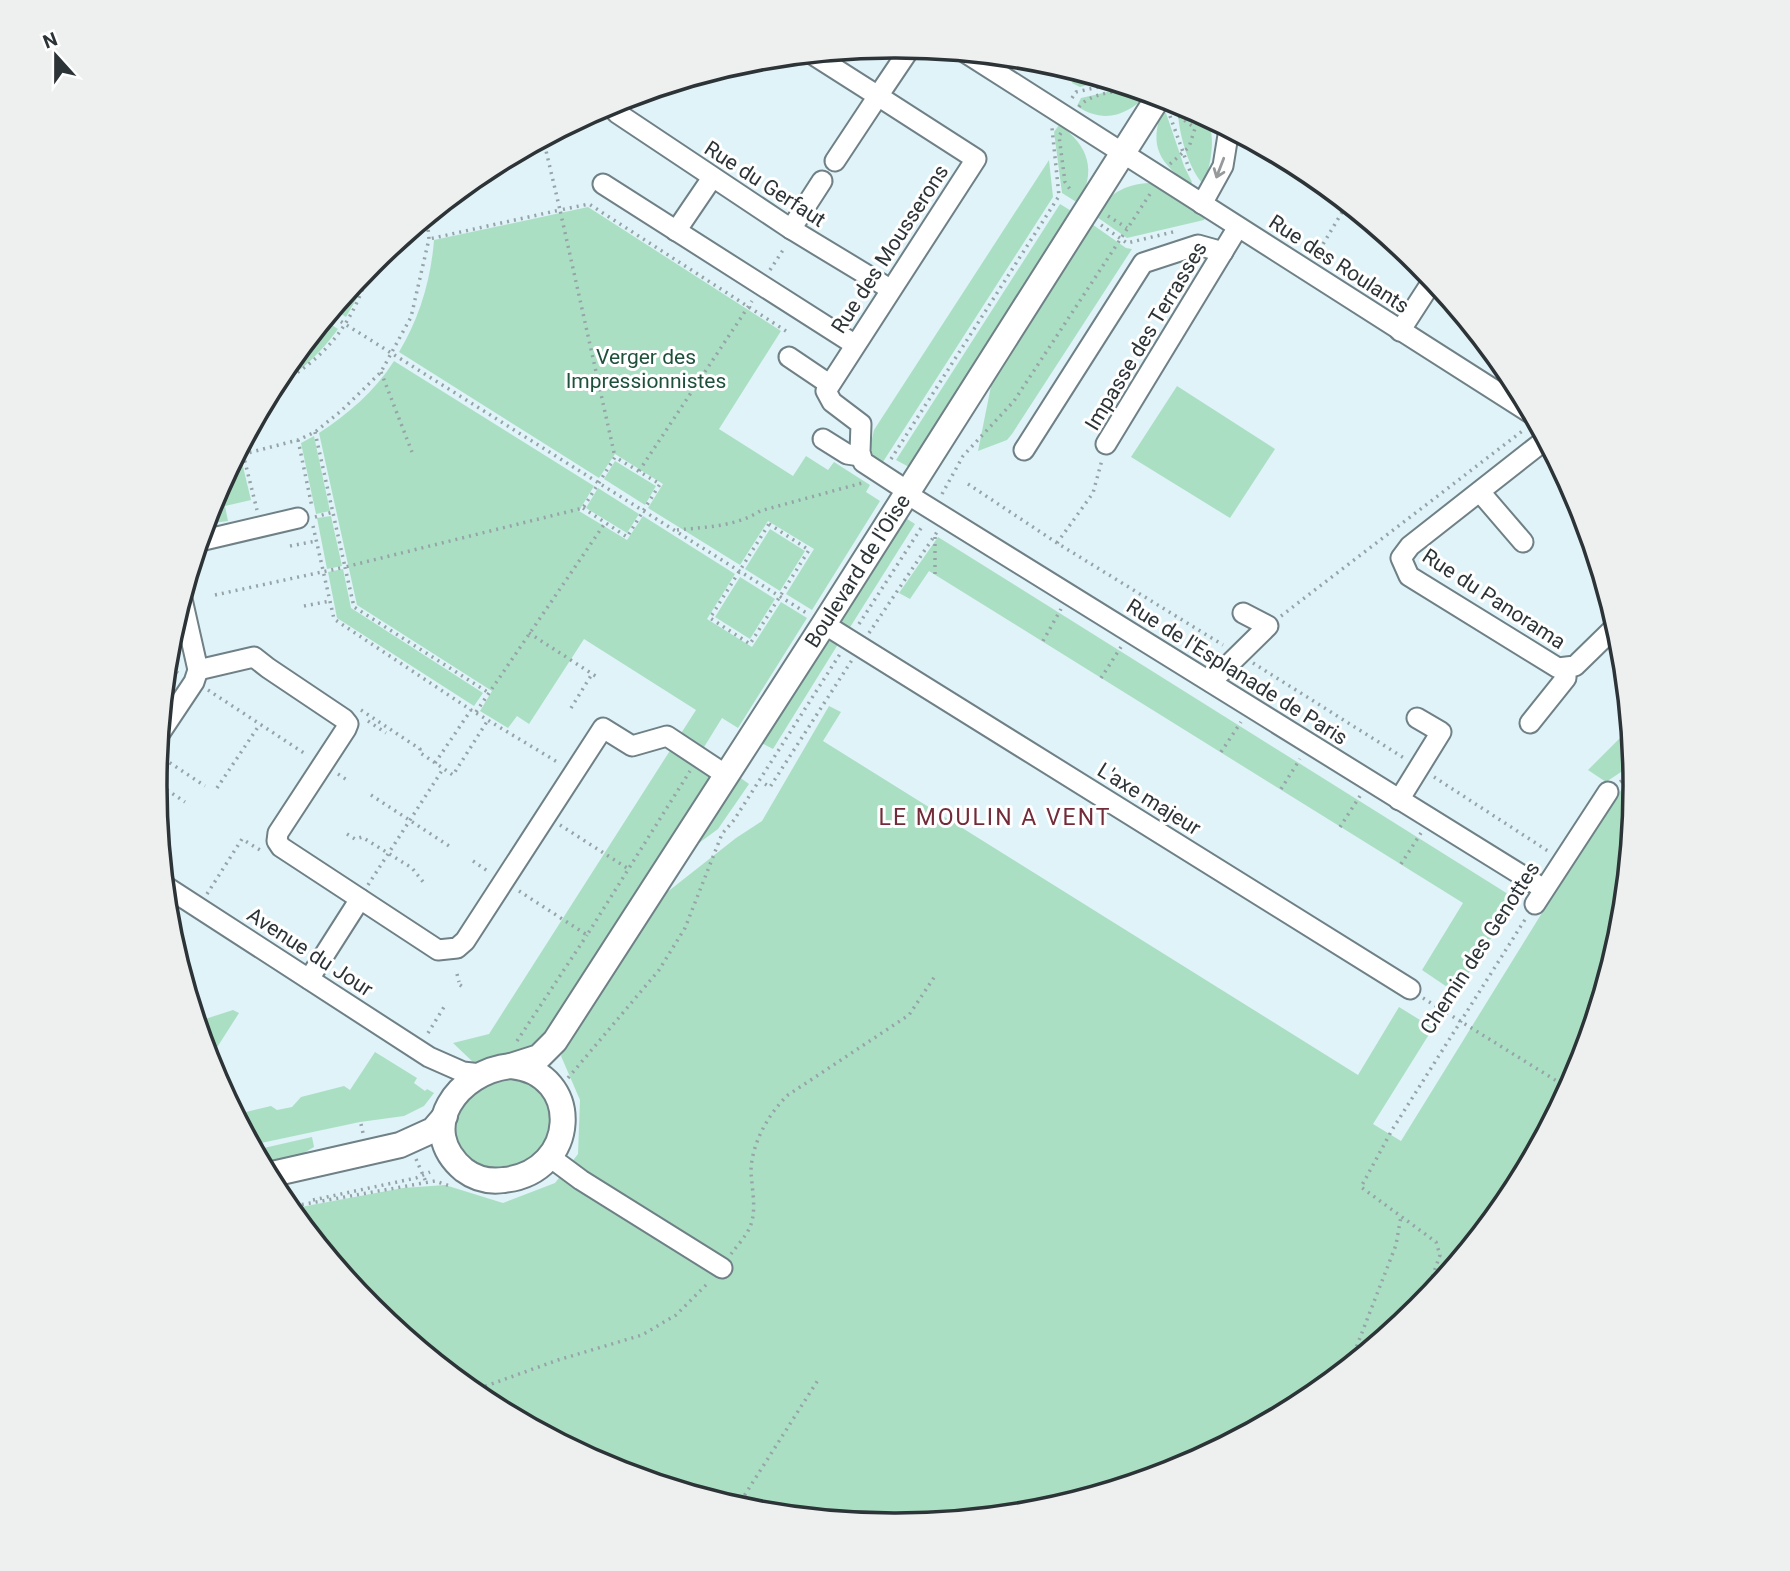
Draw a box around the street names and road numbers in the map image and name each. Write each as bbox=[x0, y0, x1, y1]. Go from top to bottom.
street label: Rue du Gerfaut bbox=[700, 136, 830, 232]
street label: Rue des Mousserons bbox=[827, 160, 953, 338]
street label: Rue des Roulants bbox=[1264, 210, 1414, 318]
street label: Impasse des Terrasses bbox=[1080, 237, 1212, 435]
street label: Boulevard de l'Oise bbox=[800, 490, 915, 652]
street label: Rue du Panorama bbox=[1418, 544, 1570, 654]
street label: Rue de l'Esplanade de Paris bbox=[1122, 594, 1352, 750]
street label: L'axe majeur bbox=[1093, 758, 1205, 840]
street label: Chemin des Genottes bbox=[1415, 857, 1545, 1039]
street label: Avenue du Jour bbox=[243, 903, 377, 1001]

